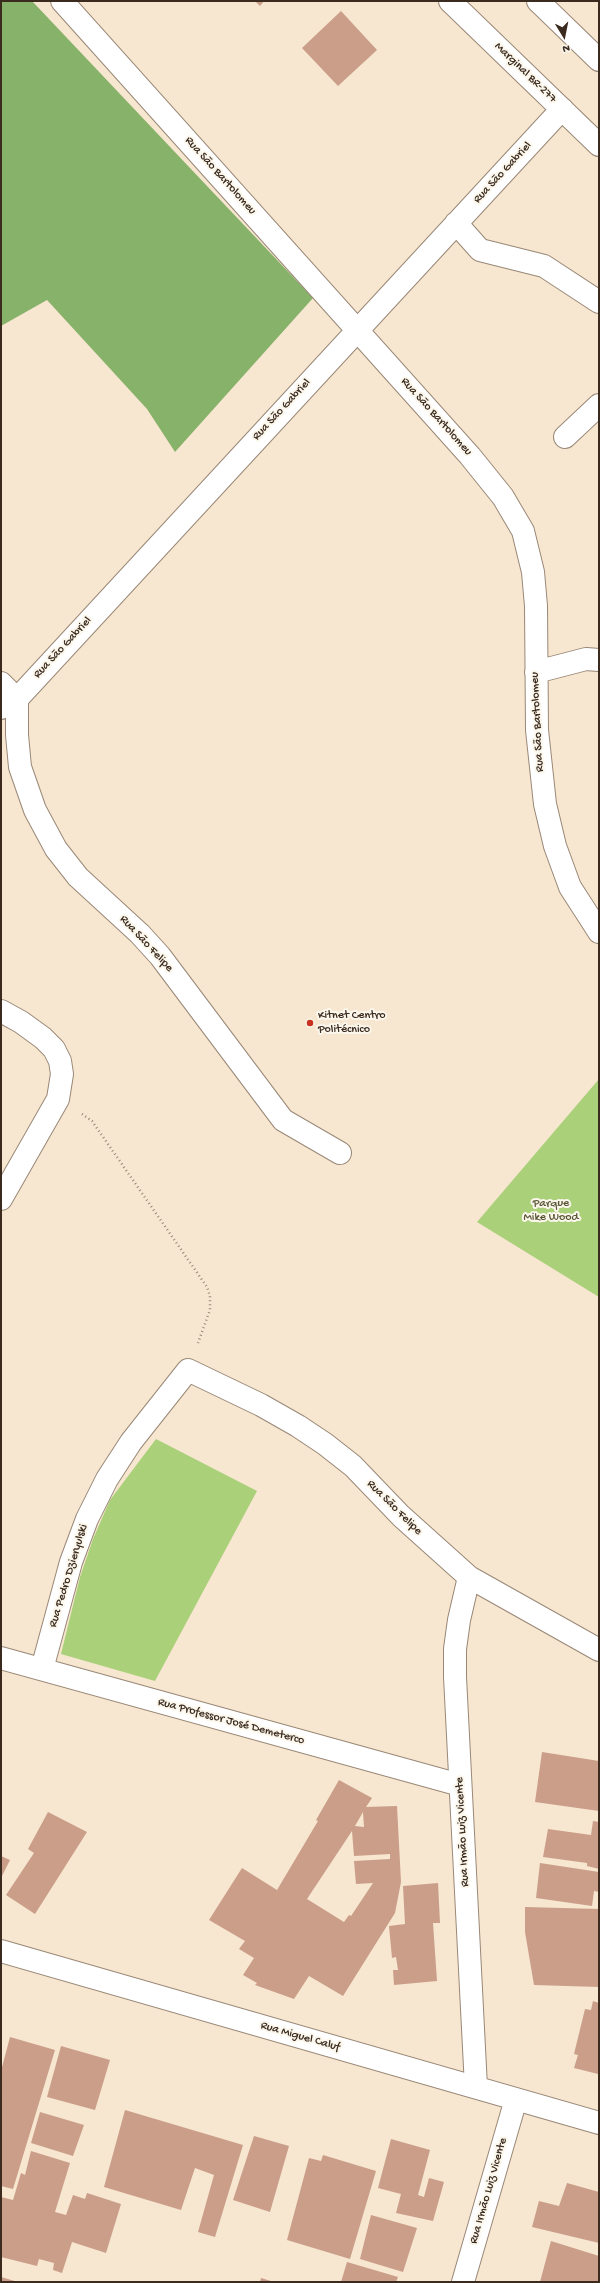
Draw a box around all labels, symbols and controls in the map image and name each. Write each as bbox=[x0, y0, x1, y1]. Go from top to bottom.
north arrow bbox=[544, 16, 584, 56]
street label: Marginal BR-277 bbox=[491, 40, 559, 106]
text: N bbox=[562, 41, 571, 54]
street label: Rua São Bartolomeu bbox=[181, 134, 259, 218]
street label: Rua São Gabriel bbox=[471, 139, 535, 207]
street label: Rua São Bartolomeu bbox=[397, 375, 475, 459]
street label: Rua São Gabriel bbox=[250, 376, 314, 444]
street label: Rua São Gabriel bbox=[31, 614, 95, 682]
street label: Rua São Bartolomeu bbox=[528, 672, 548, 772]
street label: Rua São Felipe bbox=[116, 913, 176, 975]
place label: Kitnet Centro Politécnico bbox=[318, 1009, 386, 1037]
marker: Kitnet Centro Politécnico bbox=[305, 1018, 315, 1028]
park label: Parque Mike Wood bbox=[523, 1197, 579, 1225]
street label: Rua São Felipe bbox=[363, 1477, 425, 1539]
street label: Rua Pedro Dzieryulski bbox=[46, 1523, 92, 1629]
street label: Rua Professor José Demeterco bbox=[156, 1696, 306, 1748]
street label: Rua Irmão Luiz Vicente bbox=[453, 1777, 473, 1887]
street label: Rua Miguel Caluf bbox=[259, 2019, 341, 2055]
street label: Rua Irmão Luiz Vicente bbox=[467, 2136, 511, 2246]

